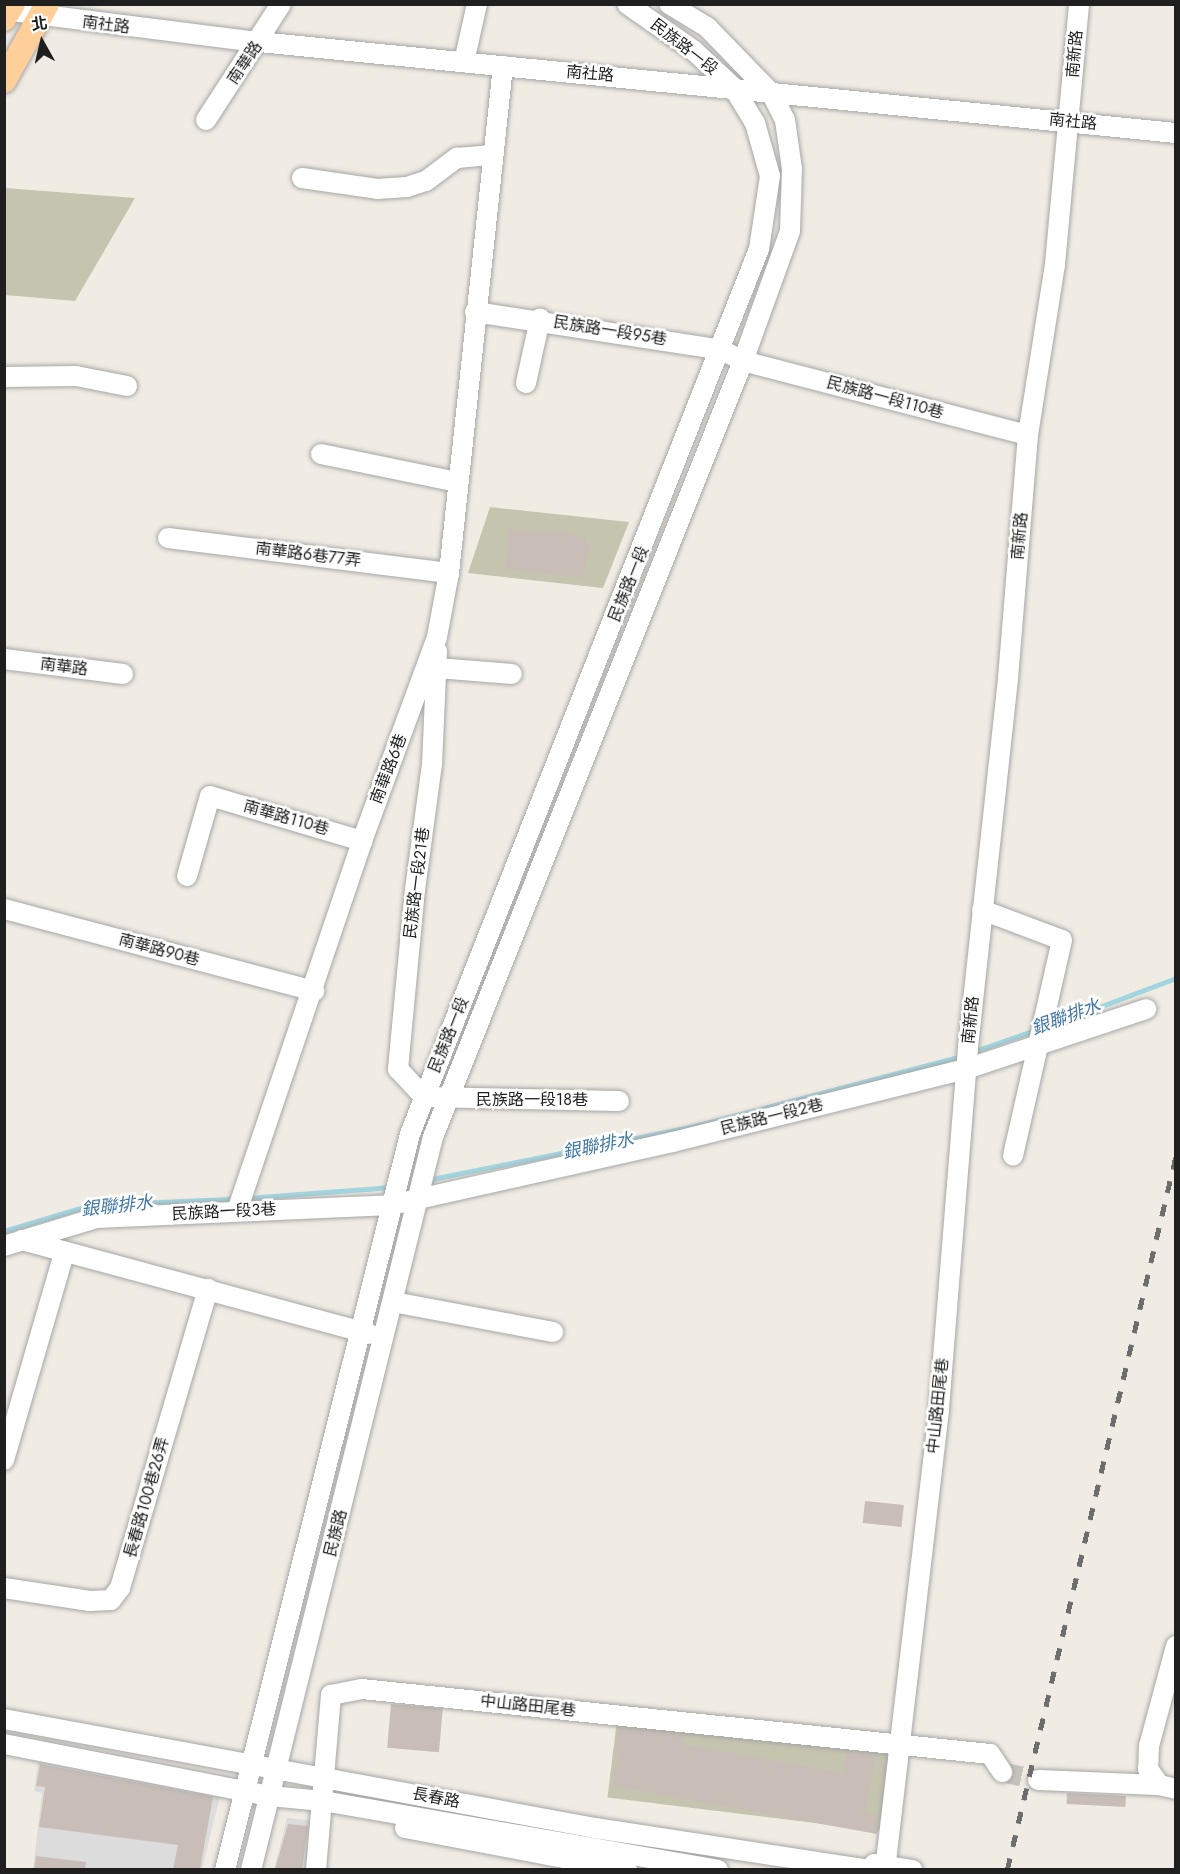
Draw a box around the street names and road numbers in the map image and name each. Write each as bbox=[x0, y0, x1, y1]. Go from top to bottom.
street label: 南社路 bbox=[81, 13, 131, 37]
street label: 民族路一段 bbox=[647, 15, 721, 79]
street label: 南新路 bbox=[1063, 29, 1087, 79]
street label: 南華路 bbox=[224, 38, 266, 88]
street label: 南社路 bbox=[565, 62, 615, 86]
street label: 南社路 bbox=[1048, 110, 1098, 134]
street label: 民族路一段95巷 bbox=[552, 313, 668, 349]
street label: 民族路一段110巷 bbox=[825, 373, 945, 423]
street label: 南新路 bbox=[1008, 511, 1032, 561]
street label: 南華路6巷77弄 bbox=[254, 539, 362, 571]
street label: 民族路一段 bbox=[605, 543, 653, 625]
street label: 南華路 bbox=[39, 655, 89, 679]
street label: 南華路6巷 bbox=[367, 731, 411, 807]
street label: 南華路110巷 bbox=[241, 797, 331, 839]
street label: 民族路一段21巷 bbox=[401, 826, 433, 940]
street label: 南華路90巷 bbox=[117, 930, 201, 970]
street label: 民族路一段 bbox=[425, 994, 473, 1076]
street label: 南新路 bbox=[959, 995, 983, 1045]
street label: 民族路一段18巷 bbox=[476, 1090, 588, 1110]
street label: 民族路一段2巷 bbox=[719, 1095, 825, 1139]
street label: 民族路一段3巷 bbox=[171, 1200, 277, 1224]
street label: 中山路田尾巷 bbox=[923, 1357, 953, 1455]
street label: 長春路100巷26弄 bbox=[121, 1435, 173, 1561]
street label: 民族路 bbox=[321, 1507, 351, 1559]
street label: 中山路田尾巷 bbox=[479, 1691, 577, 1721]
street label: 長春路 bbox=[411, 1784, 461, 1812]

